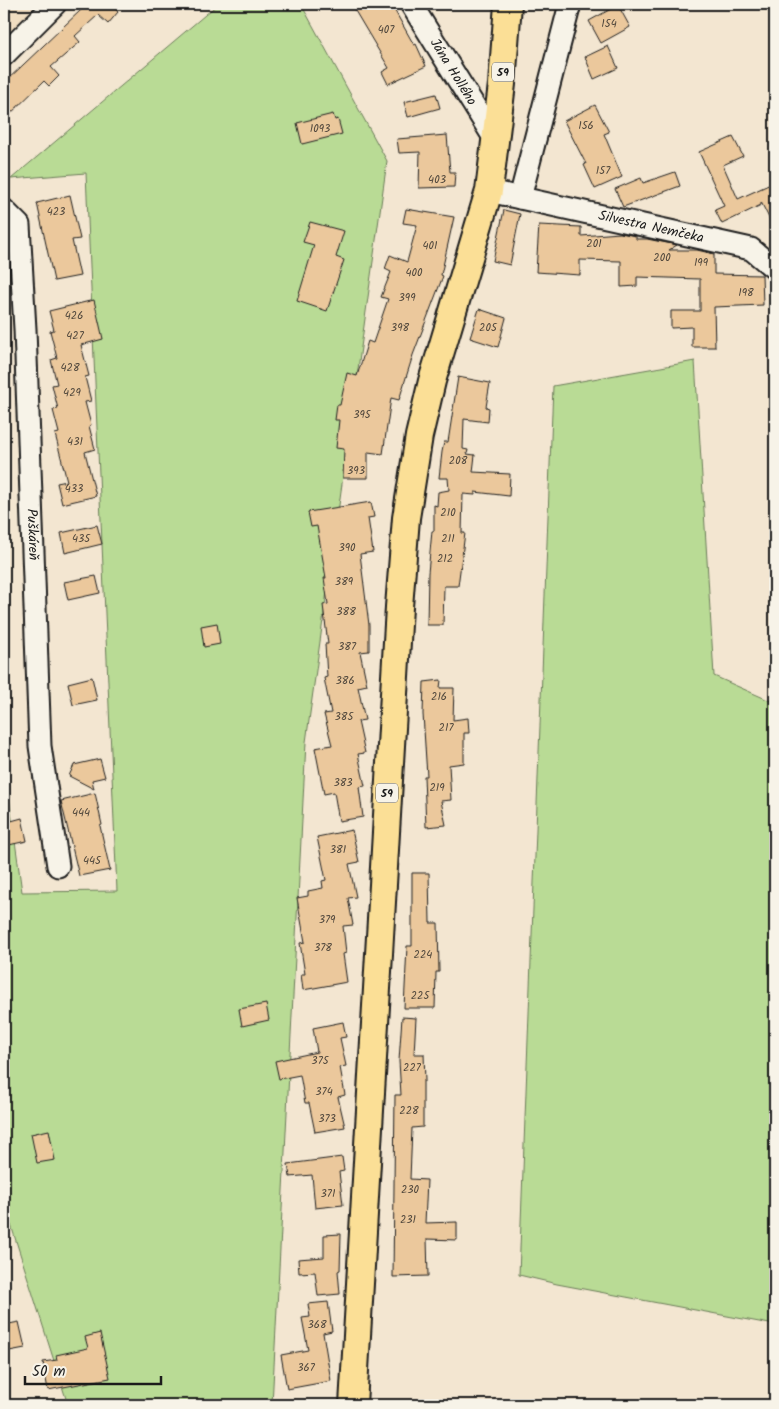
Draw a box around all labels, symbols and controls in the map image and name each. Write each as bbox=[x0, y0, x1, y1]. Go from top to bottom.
house number: 154 bbox=[601, 15, 617, 33]
house number: 407 bbox=[378, 21, 395, 39]
street label: Jána Hollého bbox=[424, 34, 482, 110]
road number: 59 bbox=[492, 62, 514, 82]
house number: 156 bbox=[578, 117, 594, 135]
house number: 1093 bbox=[310, 120, 330, 138]
house number: 157 bbox=[596, 162, 611, 180]
house number: 403 bbox=[428, 171, 446, 189]
house number: 423 bbox=[47, 203, 65, 221]
street label: Silvestra Nemčeka bbox=[596, 205, 706, 249]
house number: 201 bbox=[586, 235, 602, 253]
house number: 401 bbox=[422, 237, 438, 255]
house number: 200 bbox=[653, 249, 671, 267]
house number: 199 bbox=[694, 254, 709, 272]
house number: 400 bbox=[405, 264, 423, 282]
house number: 198 bbox=[738, 284, 754, 302]
house number: 399 bbox=[398, 289, 416, 307]
house number: 426 bbox=[65, 307, 83, 325]
house number: 398 bbox=[391, 319, 410, 337]
house number: 205 bbox=[479, 319, 498, 337]
house number: 427 bbox=[66, 327, 85, 345]
house number: 428 bbox=[60, 359, 80, 377]
house number: 429 bbox=[63, 384, 82, 402]
house number: 395 bbox=[353, 406, 372, 424]
house number: 431 bbox=[67, 433, 83, 451]
house number: 208 bbox=[449, 452, 468, 470]
house number: 393 bbox=[347, 462, 365, 480]
house number: 433 bbox=[65, 480, 83, 498]
house number: 210 bbox=[440, 504, 456, 522]
street label: Puškáreň bbox=[20, 508, 44, 561]
house number: 435 bbox=[72, 530, 91, 548]
house number: 211 bbox=[441, 530, 455, 548]
house number: 390 bbox=[338, 539, 356, 557]
house number: 212 bbox=[437, 550, 453, 568]
house number: 389 bbox=[335, 573, 354, 591]
house number: 388 bbox=[336, 603, 356, 621]
house number: 387 bbox=[338, 638, 357, 656]
house number: 386 bbox=[335, 672, 355, 690]
house number: 216 bbox=[431, 688, 447, 706]
house number: 385 bbox=[335, 708, 354, 726]
house number: 217 bbox=[439, 719, 454, 737]
house number: 383 bbox=[333, 774, 353, 792]
house number: 219 bbox=[429, 779, 445, 797]
road number: 59 bbox=[376, 784, 398, 802]
house number: 444 bbox=[72, 804, 90, 822]
house number: 381 bbox=[330, 841, 346, 859]
house number: 445 bbox=[83, 852, 102, 870]
house number: 379 bbox=[319, 911, 336, 929]
house number: 378 bbox=[314, 939, 332, 957]
house number: 224 bbox=[414, 946, 432, 964]
house number: 225 bbox=[411, 987, 430, 1005]
house number: 375 bbox=[311, 1052, 330, 1070]
house number: 227 bbox=[403, 1059, 422, 1077]
house number: 374 bbox=[315, 1083, 333, 1101]
house number: 228 bbox=[399, 1102, 419, 1120]
house number: 373 bbox=[318, 1110, 336, 1128]
house number: 230 bbox=[401, 1181, 420, 1199]
house number: 371 bbox=[321, 1185, 335, 1203]
house number: 231 bbox=[400, 1211, 416, 1229]
house number: 368 bbox=[307, 1316, 327, 1334]
scale bar bbox=[25, 1354, 161, 1386]
house number: 367 bbox=[297, 1359, 316, 1377]
text: 50 m bbox=[32, 1360, 66, 1384]

